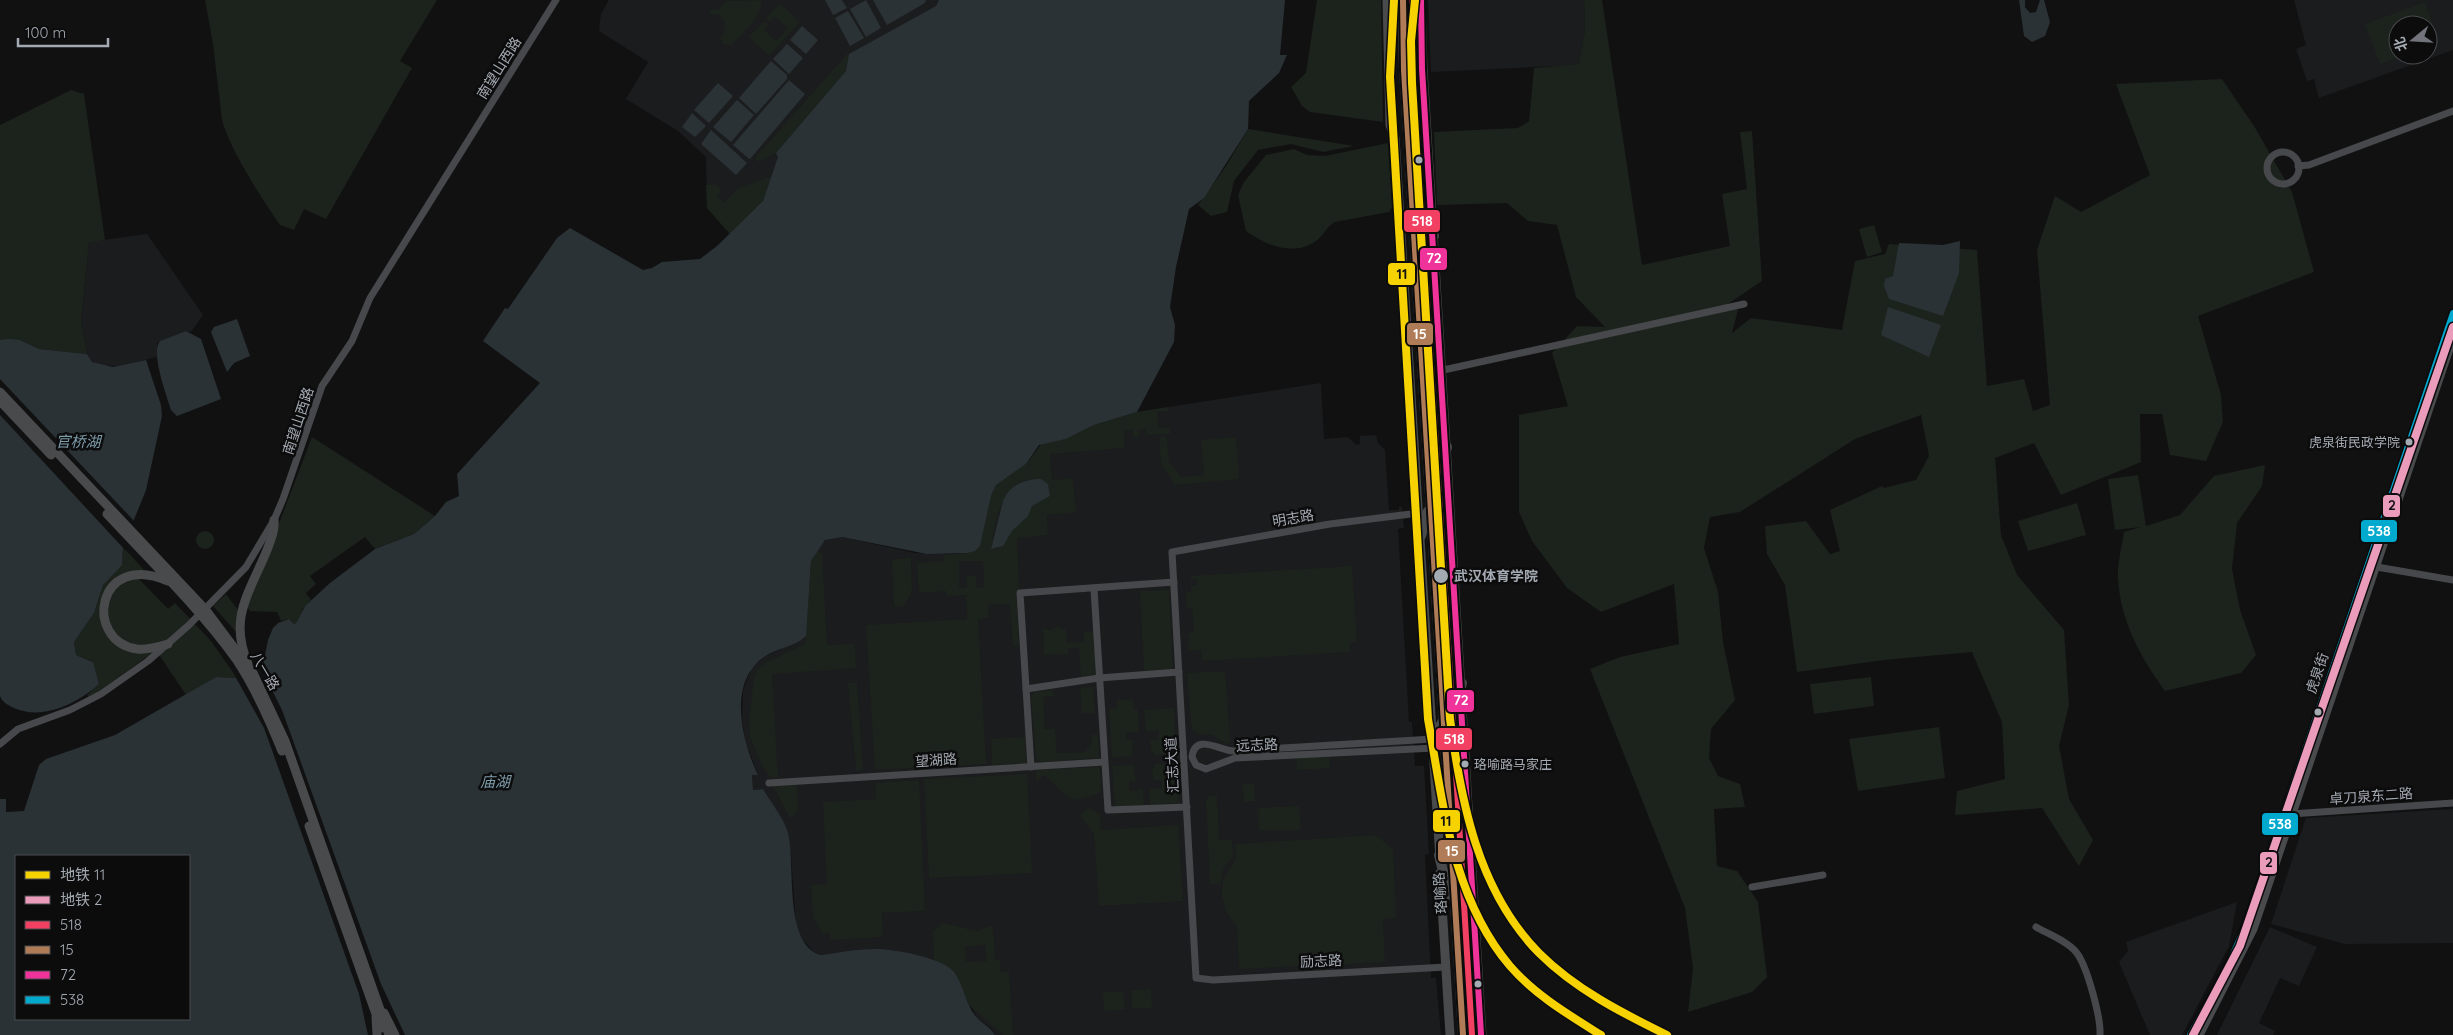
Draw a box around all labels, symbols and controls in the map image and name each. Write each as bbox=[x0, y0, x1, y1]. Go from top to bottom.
scale bar bbox=[18, 15, 108, 47]
north arrow bbox=[2388, 15, 2438, 65]
text: 100 m bbox=[25, 23, 66, 42]
street label: 南望山西路 bbox=[473, 34, 525, 102]
text: 北 bbox=[2390, 35, 2411, 53]
unlabelled marker bbox=[1414, 155, 1424, 165]
line badge: 518 bbox=[1403, 209, 1441, 233]
text: 518 bbox=[1411, 212, 1433, 230]
line badge: 72 bbox=[1419, 247, 1448, 271]
text: 72 bbox=[1426, 249, 1442, 267]
line badge: 11 bbox=[1387, 262, 1416, 286]
text: 11 bbox=[1397, 265, 1407, 283]
line badge: 15 bbox=[1406, 322, 1434, 346]
text: 15 bbox=[1413, 325, 1427, 343]
street label: 南望山西路 bbox=[279, 385, 317, 457]
water label: 官桥湖 bbox=[55, 432, 102, 451]
place label: 虎泉街民政学院 bbox=[2309, 434, 2400, 450]
marker: 虎泉街民政学院 bbox=[2404, 437, 2414, 447]
line badge: 2 bbox=[2382, 494, 2401, 518]
text: 2 bbox=[2388, 496, 2396, 514]
street label: 明志路 bbox=[1271, 505, 1315, 531]
line badge: 538 bbox=[2360, 519, 2398, 543]
text: 538 bbox=[2367, 522, 2391, 540]
marker: 武汉体育学院 bbox=[1432, 567, 1450, 585]
place label: 武汉体育学院 bbox=[1454, 567, 1538, 585]
street label: 八一路 bbox=[246, 648, 284, 694]
street label: 虎泉街 bbox=[2302, 650, 2332, 696]
line badge: 72 bbox=[1446, 689, 1475, 713]
text: 72 bbox=[1453, 691, 1469, 709]
unlabelled marker bbox=[2313, 707, 2323, 717]
line badge: 518 bbox=[1435, 727, 1473, 751]
text: 518 bbox=[1443, 730, 1465, 748]
street label: 远志路 bbox=[1236, 735, 1278, 755]
street label: 汇志大道 bbox=[1162, 737, 1182, 793]
street label: 望湖路 bbox=[914, 750, 958, 770]
place label: 珞喻路马家庄 bbox=[1474, 756, 1552, 772]
marker: 珞喻路马家庄 bbox=[1460, 759, 1470, 769]
water label: 庙湖 bbox=[480, 772, 512, 791]
street label: 卓刀泉东二路 bbox=[2328, 784, 2414, 808]
line badge: 11 bbox=[1432, 809, 1461, 833]
text: 11 bbox=[1441, 812, 1451, 830]
line badge: 538 bbox=[2261, 812, 2299, 836]
text: 538 bbox=[2268, 815, 2292, 833]
line badge: 15 bbox=[1437, 839, 1466, 863]
text: 15 bbox=[1445, 842, 1459, 860]
line badge: 2 bbox=[2259, 851, 2278, 875]
text: 2 bbox=[2265, 853, 2273, 871]
legend bbox=[15, 855, 190, 1020]
text: 地铁 11 bbox=[60, 865, 105, 884]
street label: 珞喻路 bbox=[1430, 871, 1450, 915]
text: 地铁 2 bbox=[60, 890, 102, 909]
text: 518 bbox=[60, 915, 82, 934]
text: 15 bbox=[60, 940, 74, 959]
street label: 励志路 bbox=[1300, 951, 1342, 971]
text: 72 bbox=[60, 965, 76, 984]
unlabelled marker bbox=[1473, 979, 1483, 989]
text: 538 bbox=[60, 990, 84, 1009]

